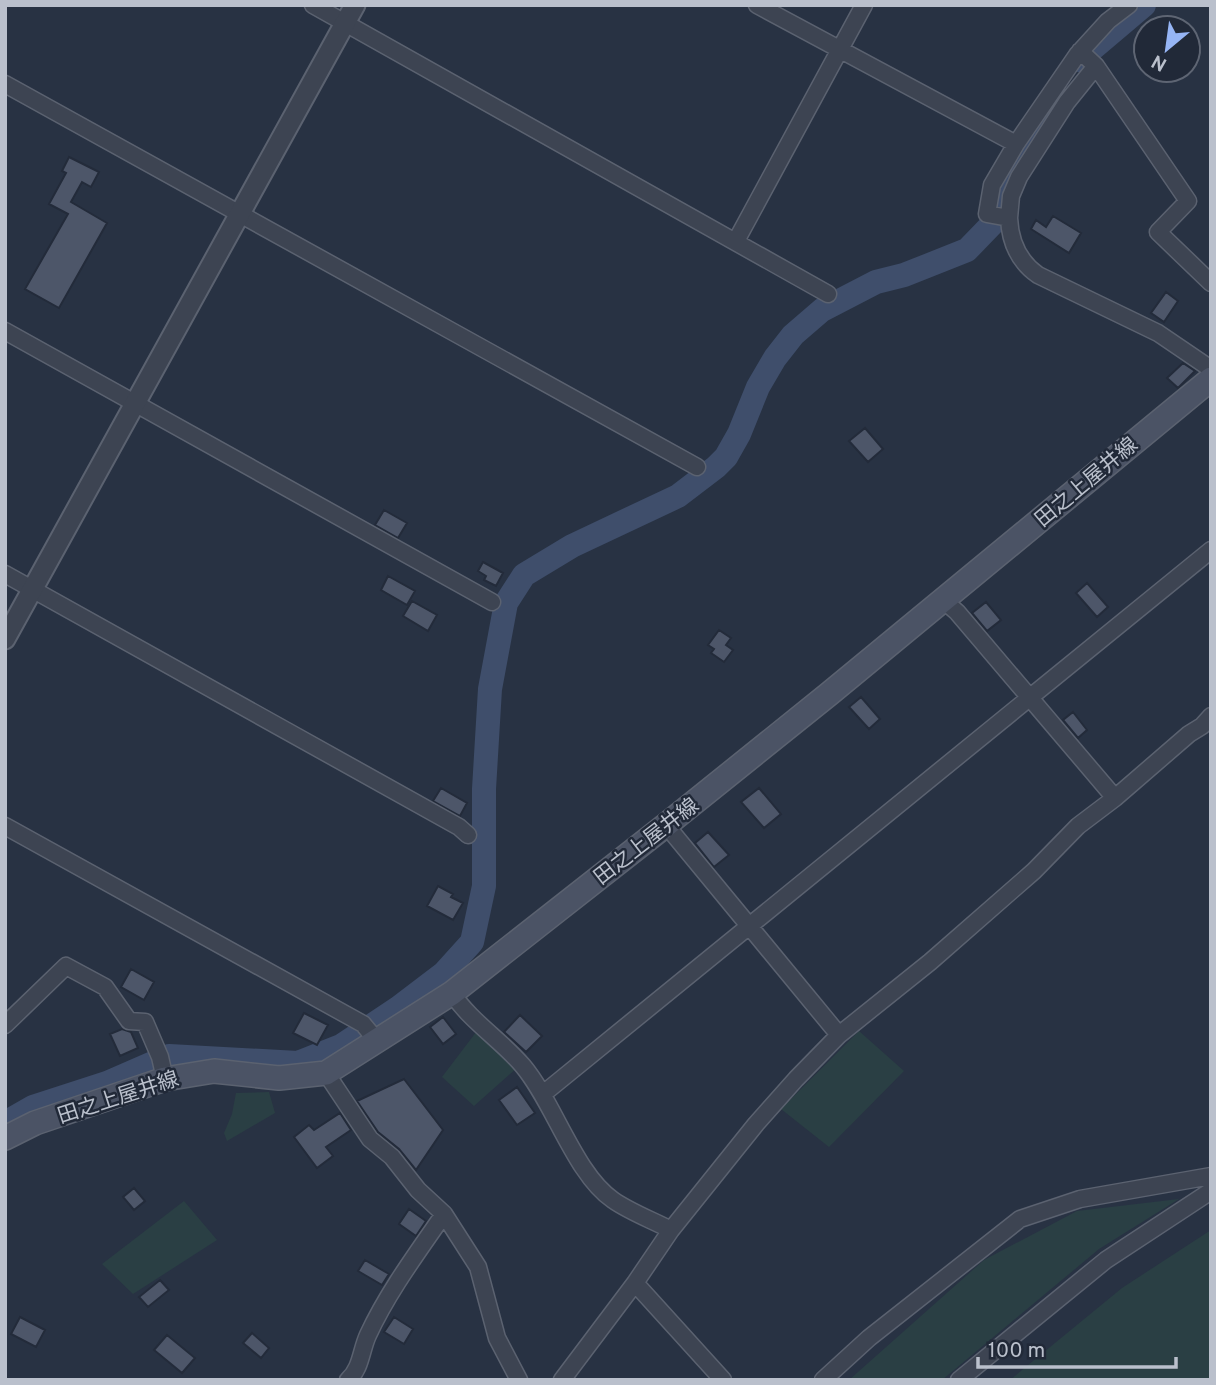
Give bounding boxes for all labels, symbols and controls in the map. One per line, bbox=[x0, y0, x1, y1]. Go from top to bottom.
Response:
north arrow bbox=[1132, 14, 1202, 84]
text: N bbox=[1148, 48, 1172, 76]
street label: 田之上屋井線 bbox=[1030, 432, 1144, 534]
street label: 田之上屋井線 bbox=[589, 793, 705, 892]
street label: 田之上屋井線 bbox=[54, 1066, 183, 1131]
scale bar bbox=[978, 1326, 1176, 1370]
text: 100 m bbox=[988, 1338, 1045, 1365]

